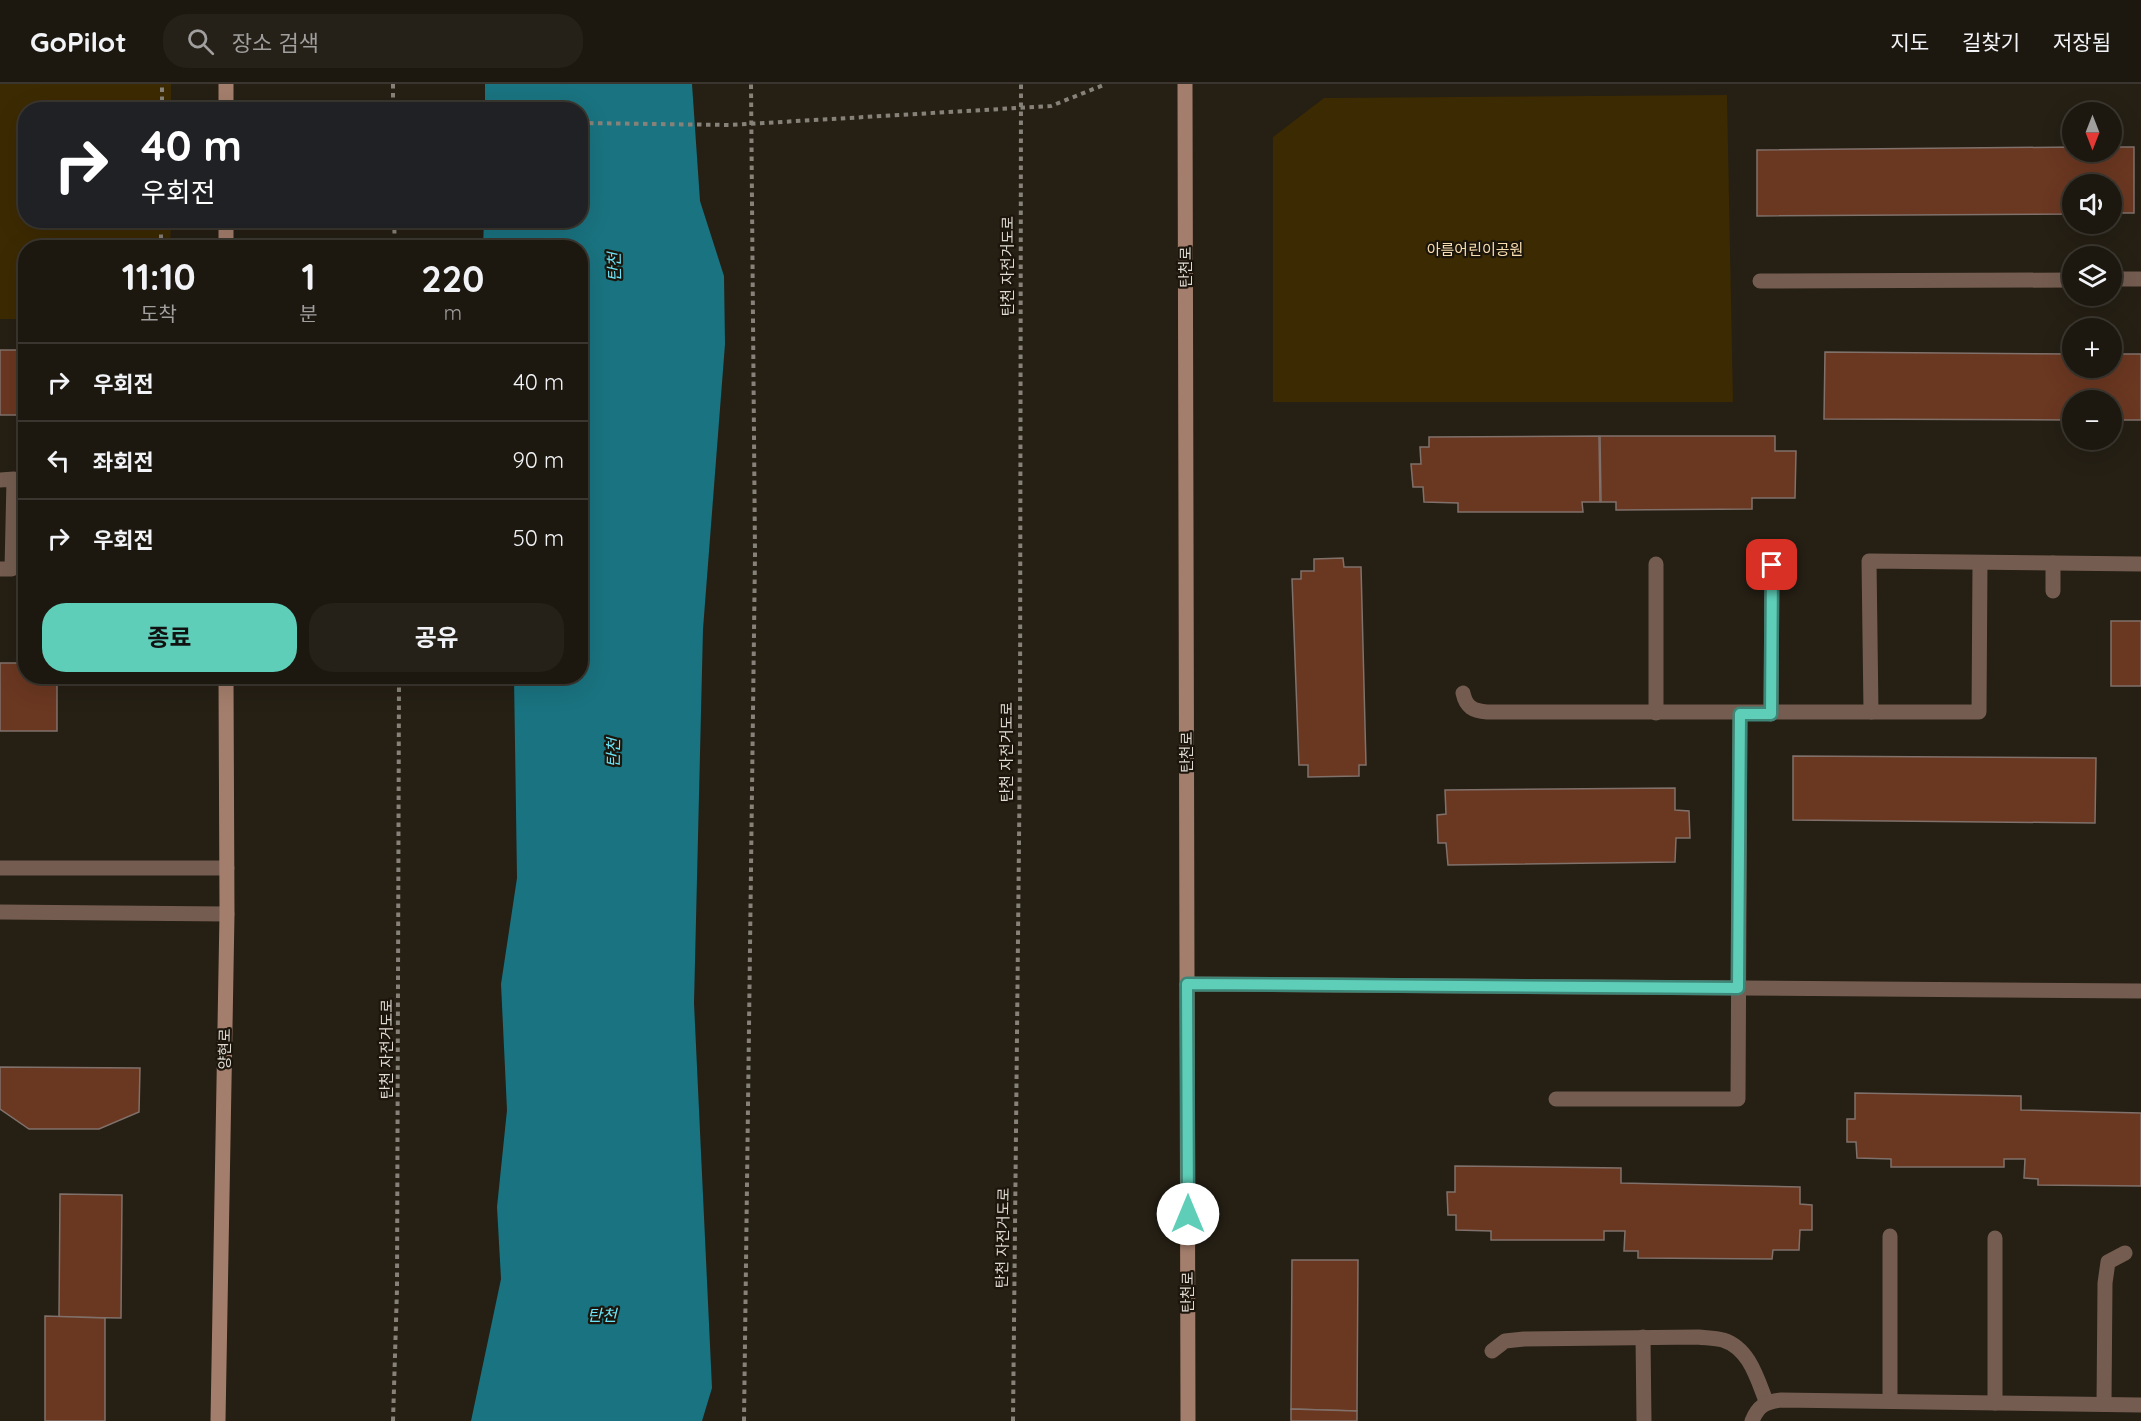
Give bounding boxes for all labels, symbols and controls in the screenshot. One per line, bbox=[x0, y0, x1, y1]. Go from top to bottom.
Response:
search box bbox=[163, 14, 583, 68]
text: GoPilot bbox=[30, 24, 127, 59]
icon: search bbox=[184, 25, 217, 58]
text: 장소 검색 bbox=[232, 29, 319, 57]
text: 지도 bbox=[1890, 29, 1929, 55]
text: 길찾기 bbox=[1962, 29, 2020, 55]
text: 저장됨 bbox=[2053, 29, 2111, 55]
north arrow bbox=[2062, 102, 2122, 162]
map controls bbox=[2062, 102, 2122, 450]
text: 40 m bbox=[141, 119, 242, 172]
icon: right bbox=[42, 126, 120, 204]
button: sound bbox=[2062, 174, 2122, 234]
text: 우회전 bbox=[141, 175, 216, 209]
street label: 탄천 자전거도로 bbox=[998, 216, 1017, 316]
park label: 아름어린이공원 bbox=[1427, 240, 1523, 259]
street label: 탄천로 bbox=[1176, 246, 1195, 288]
button: layers bbox=[2062, 246, 2122, 306]
water label: 탄천 bbox=[604, 250, 624, 282]
text: 11:10 bbox=[122, 254, 196, 299]
text: 1 bbox=[301, 254, 315, 299]
text: 220 bbox=[421, 256, 484, 301]
text: m bbox=[444, 300, 462, 325]
text: 도착 bbox=[140, 301, 177, 326]
text: 분 bbox=[299, 301, 318, 326]
button: + bbox=[2062, 318, 2122, 378]
icon: right bbox=[42, 366, 75, 399]
text: 40 m bbox=[513, 368, 564, 396]
text: 우회전 bbox=[93, 370, 154, 398]
button: − bbox=[2062, 390, 2122, 450]
icon: left bbox=[42, 444, 75, 477]
text: 90 m bbox=[513, 446, 564, 474]
text: 좌회전 bbox=[93, 448, 154, 476]
icon: right bbox=[42, 522, 75, 555]
text: 50 m bbox=[513, 524, 564, 552]
text: 우회전 bbox=[93, 526, 154, 554]
pin bbox=[1746, 539, 1797, 590]
icon: arrive bbox=[1755, 548, 1788, 581]
button: 종료 bbox=[42, 603, 297, 672]
button: 공유 bbox=[309, 603, 564, 672]
street label: 탄천 자전거도로 bbox=[997, 702, 1016, 802]
street label: 탄천로 bbox=[1177, 731, 1196, 773]
water label: 탄천 bbox=[603, 736, 623, 768]
street label: 탄천 자전거도로 bbox=[377, 999, 396, 1099]
street label: 양현로 bbox=[215, 1028, 234, 1070]
position arrow bbox=[1156, 1182, 1220, 1246]
street label: 탄천 자전거도로 bbox=[992, 1187, 1013, 1289]
street label: 탄천로 bbox=[1178, 1271, 1197, 1313]
water label: 탄천 bbox=[587, 1305, 619, 1325]

